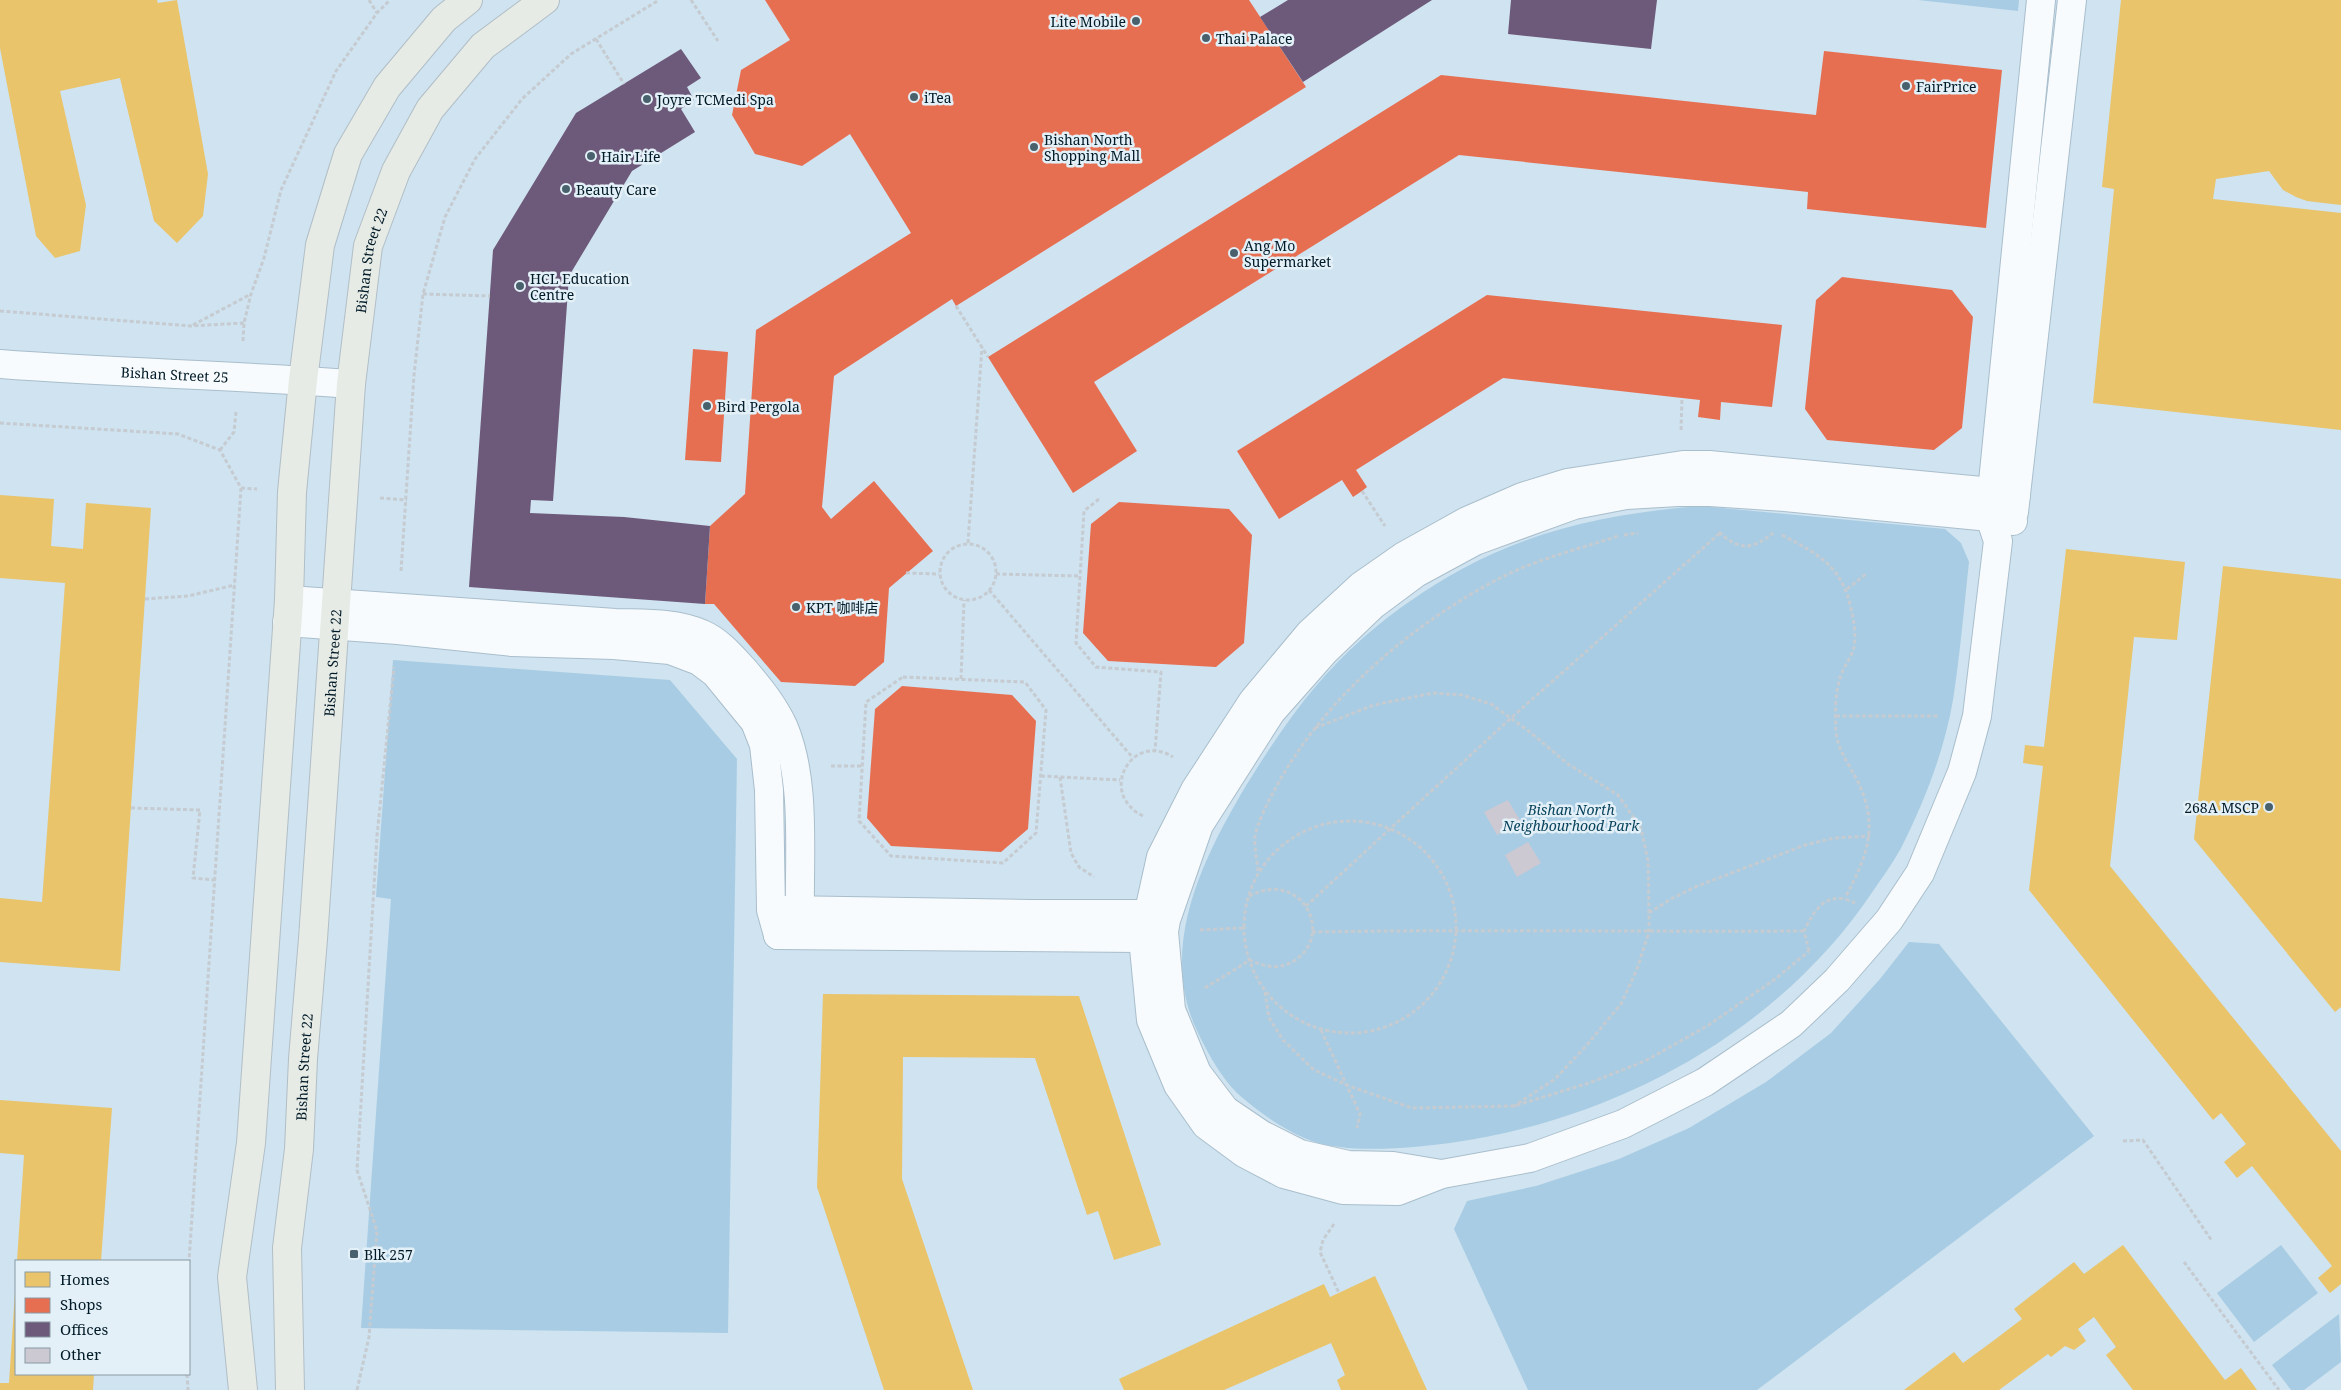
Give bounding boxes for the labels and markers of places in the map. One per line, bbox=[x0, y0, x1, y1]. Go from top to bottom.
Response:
place label: Lite Mobile bbox=[1051, 12, 1126, 31]
marker: Lite Mobile bbox=[1130, 15, 1142, 27]
place label: Thai Palace bbox=[1216, 29, 1292, 48]
marker: Thai Palace bbox=[1200, 32, 1212, 44]
place label: FairPrice bbox=[1916, 77, 1977, 96]
marker: FairPrice bbox=[1900, 80, 1912, 92]
place label: iTea bbox=[924, 88, 952, 107]
place label: Joyre TCMedi Spa bbox=[656, 90, 774, 109]
marker: iTea bbox=[908, 91, 920, 103]
marker: Joyre TCMedi Spa bbox=[641, 93, 653, 105]
place label: Bishan North Shopping Mall bbox=[1044, 130, 1141, 165]
marker: Bishan North Shopping Mall bbox=[1028, 141, 1040, 153]
place label: Hair Life bbox=[601, 147, 661, 166]
marker: Hair Life bbox=[585, 150, 597, 162]
place label: Beauty Care bbox=[576, 180, 656, 199]
marker: Beauty Care bbox=[560, 183, 572, 195]
place label: Ang Mo Supermarket bbox=[1244, 236, 1331, 271]
marker: Ang Mo Supermarket bbox=[1228, 247, 1240, 259]
place label: HCL Education Centre bbox=[530, 269, 630, 304]
marker: HCL Education Centre bbox=[514, 280, 526, 292]
place label: Bird Pergola bbox=[717, 397, 800, 416]
marker: Bird Pergola bbox=[701, 400, 713, 412]
place label: KPT 咖啡店 bbox=[806, 598, 878, 617]
marker: KPT 咖啡店 bbox=[790, 601, 802, 613]
place label: 268A MSCP bbox=[2184, 798, 2259, 817]
marker: 268A MSCP bbox=[2263, 801, 2275, 813]
place label: Blk 257 bbox=[364, 1245, 413, 1264]
marker: Blk 257 bbox=[348, 1248, 360, 1260]

